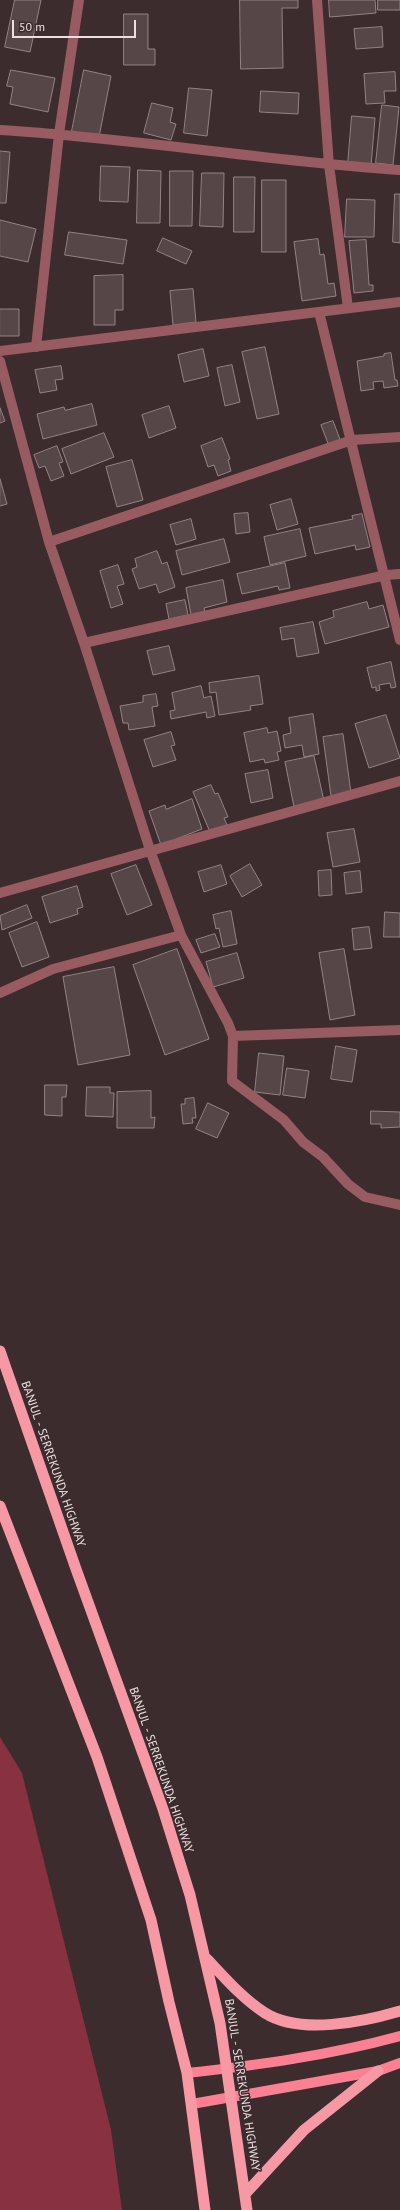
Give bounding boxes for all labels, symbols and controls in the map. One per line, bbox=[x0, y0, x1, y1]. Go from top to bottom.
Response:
scale bar bbox=[14, 12, 138, 38]
text: 50 m bbox=[19, 19, 45, 34]
street label: BANJUL - SERREKUNDA HIGHWAY bbox=[18, 1379, 88, 1549]
street label: BANJUL - SERREKUNDA HIGHWAY bbox=[126, 1685, 196, 1855]
street label: BANJUL - SERREKUNDA HIGHWAY bbox=[221, 1998, 263, 2172]

